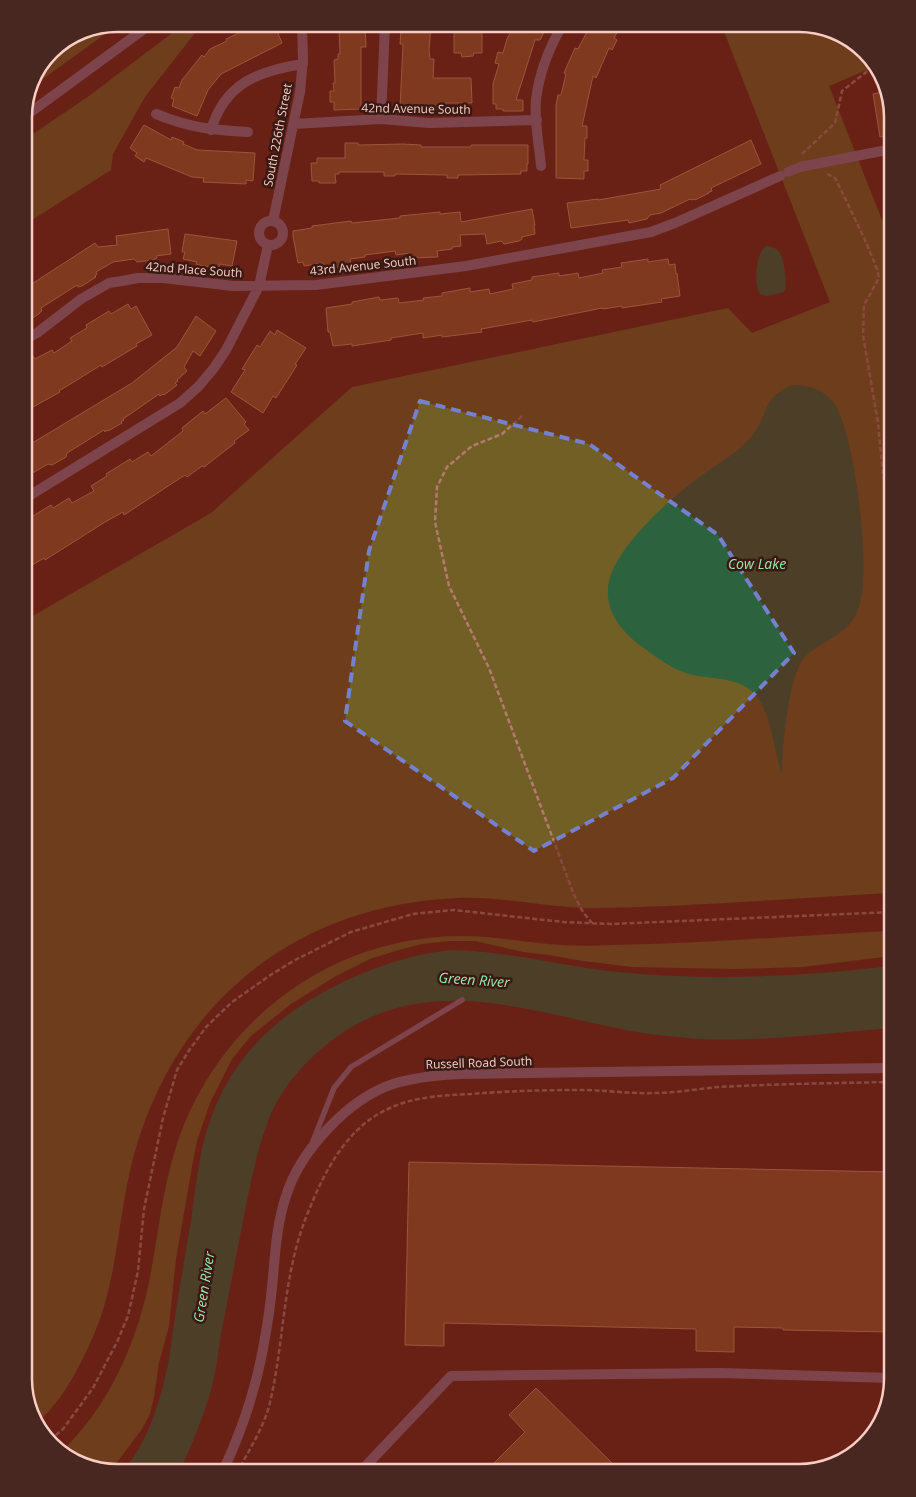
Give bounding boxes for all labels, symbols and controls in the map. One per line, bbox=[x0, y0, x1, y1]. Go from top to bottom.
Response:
street label: South 226th Street bbox=[259, 82, 296, 188]
street label: 42nd Avenue South bbox=[361, 99, 471, 118]
street label: 43rd Avenue South bbox=[309, 251, 417, 280]
street label: 42nd Place South bbox=[145, 258, 243, 281]
water label: Cow Lake bbox=[728, 554, 786, 573]
water label: Green River bbox=[438, 968, 511, 991]
street label: Russell Road South bbox=[425, 1052, 533, 1073]
water label: Green River bbox=[189, 1250, 219, 1324]

